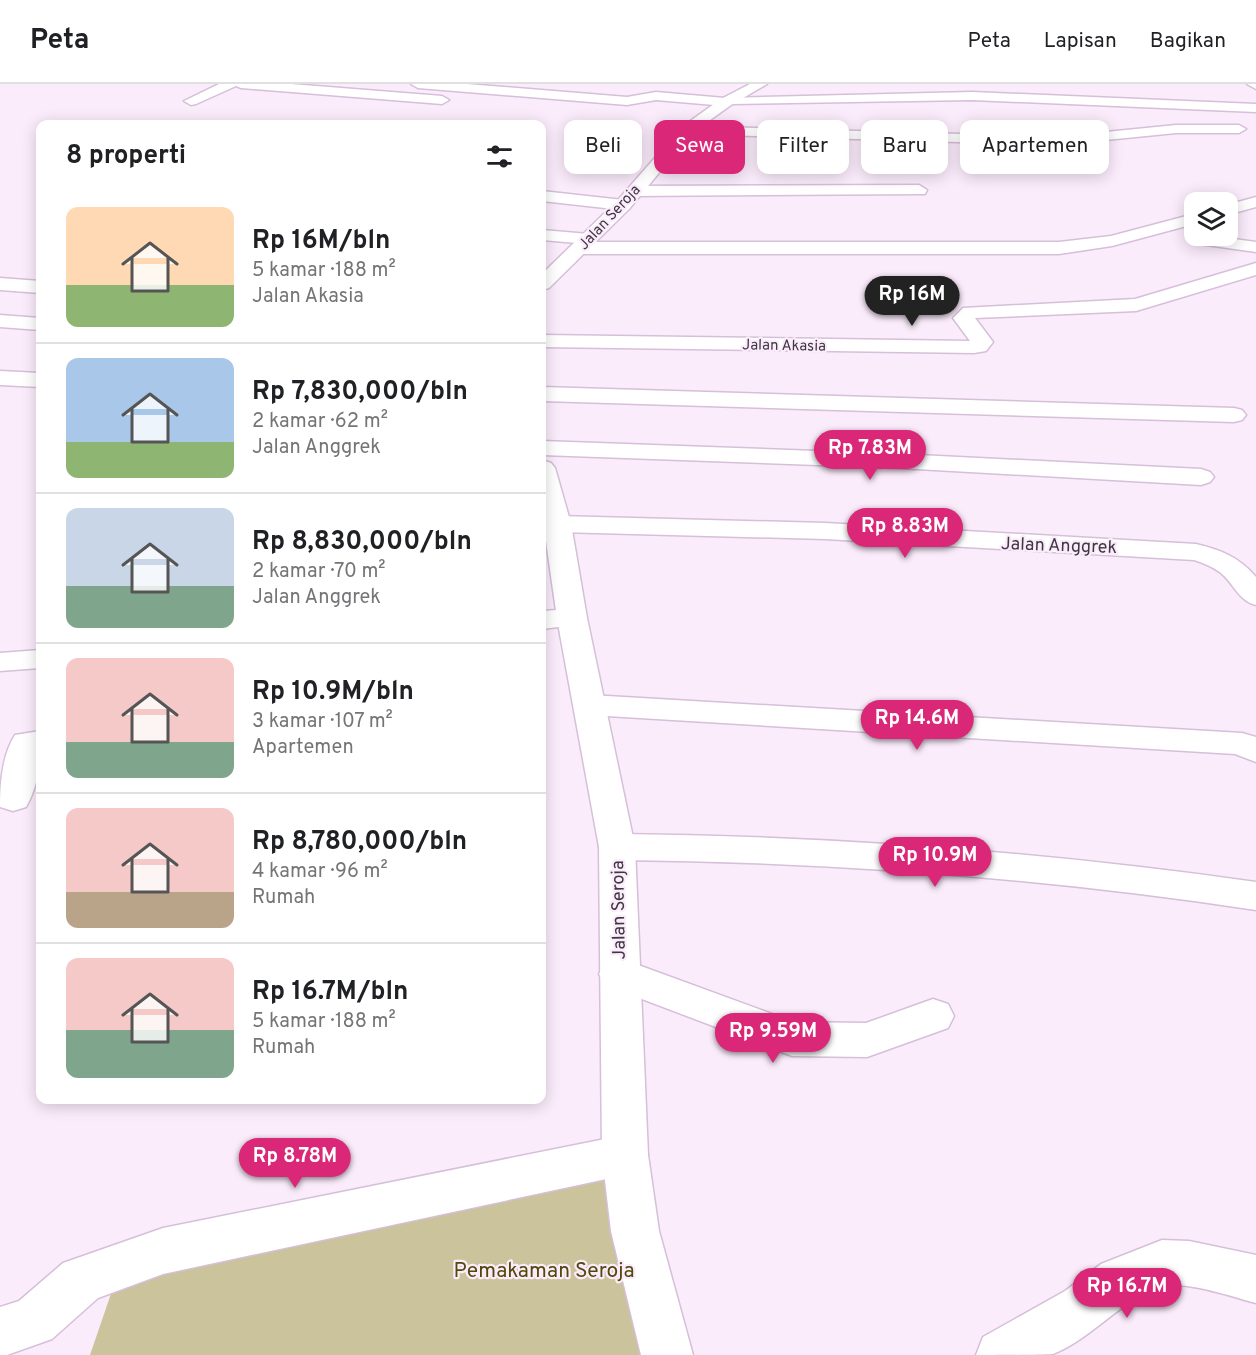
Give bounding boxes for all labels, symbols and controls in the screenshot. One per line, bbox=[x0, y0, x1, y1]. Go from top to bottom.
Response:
text: Peta bbox=[30, 23, 89, 59]
text: Peta bbox=[968, 28, 1011, 55]
text: Lapisan bbox=[1044, 28, 1117, 55]
text: Bagikan bbox=[1150, 28, 1226, 55]
chip: Beli bbox=[564, 120, 642, 174]
chip: Sewa bbox=[654, 120, 745, 174]
chip: Filter bbox=[757, 120, 849, 174]
chip: Baru bbox=[861, 120, 948, 174]
chip: Apartemen bbox=[960, 120, 1109, 174]
text: 8 properti bbox=[66, 140, 186, 173]
icon: filters bbox=[483, 140, 516, 173]
street label: Jalan Seroja bbox=[575, 181, 645, 255]
map controls bbox=[1184, 192, 1238, 246]
button: layers bbox=[1184, 192, 1238, 246]
text: Rp 16M/bln bbox=[252, 225, 390, 258]
icon: home bbox=[114, 231, 186, 303]
text: 5 kamar · 188 m² bbox=[252, 258, 396, 284]
pin: Rp 16M bbox=[863, 276, 961, 327]
text: Rp 16M bbox=[879, 282, 945, 308]
text: Jalan Akasia bbox=[252, 284, 364, 310]
street label: Jalan Akasia bbox=[742, 336, 826, 357]
text: Rp 7,830,000/bln bbox=[252, 376, 468, 409]
icon: home bbox=[114, 382, 186, 454]
text: 2 kamar · 62 m² bbox=[252, 409, 388, 435]
pin: Rp 7.83M bbox=[808, 430, 932, 481]
text: Jalan Anggrek bbox=[252, 435, 381, 461]
text: Rp 7.83M bbox=[828, 436, 912, 462]
pin: Rp 8.83M bbox=[843, 508, 967, 559]
text: Rp 8.83M bbox=[861, 514, 949, 540]
text: Rp 8,830,000/bln bbox=[252, 526, 472, 559]
icon: home bbox=[114, 532, 186, 604]
street label: Jalan Anggrek bbox=[1001, 533, 1117, 560]
text: 2 kamar · 70 m² bbox=[252, 559, 386, 585]
text: Jalan Anggrek bbox=[252, 585, 381, 611]
text: Rp 10.9M/bln bbox=[252, 676, 414, 709]
icon: home bbox=[114, 682, 186, 754]
pin: Rp 14.6M bbox=[855, 700, 979, 751]
text: Rp 14.6M bbox=[875, 706, 959, 732]
text: 3 kamar · 107 m² bbox=[252, 709, 393, 735]
text: Apartemen bbox=[252, 735, 354, 761]
text: Rp 8,780,000/bln bbox=[252, 826, 467, 859]
icon: home bbox=[114, 832, 186, 904]
pin: Rp 10.9M bbox=[873, 837, 997, 888]
text: Rp 10.9M bbox=[893, 843, 977, 869]
text: 4 kamar · 96 m² bbox=[252, 859, 388, 885]
street label: Jalan Seroja bbox=[607, 860, 632, 960]
text: Rumah bbox=[252, 885, 315, 911]
text: Rp 16.7M/bln bbox=[252, 976, 408, 1009]
icon: home bbox=[114, 982, 186, 1054]
text: 5 kamar · 188 m² bbox=[252, 1009, 396, 1035]
pin: Rp 9.59M bbox=[711, 1013, 835, 1064]
text: Rp 9.59M bbox=[729, 1019, 817, 1045]
text: Rumah bbox=[252, 1035, 315, 1061]
pin: Rp 8.78M bbox=[233, 1138, 357, 1189]
text: Rp 8.78M bbox=[253, 1144, 337, 1170]
park label: Pemakaman Seroja bbox=[453, 1258, 635, 1285]
pin: Rp 16.7M bbox=[1065, 1268, 1189, 1319]
text: Rp 16.7M bbox=[1087, 1274, 1167, 1300]

